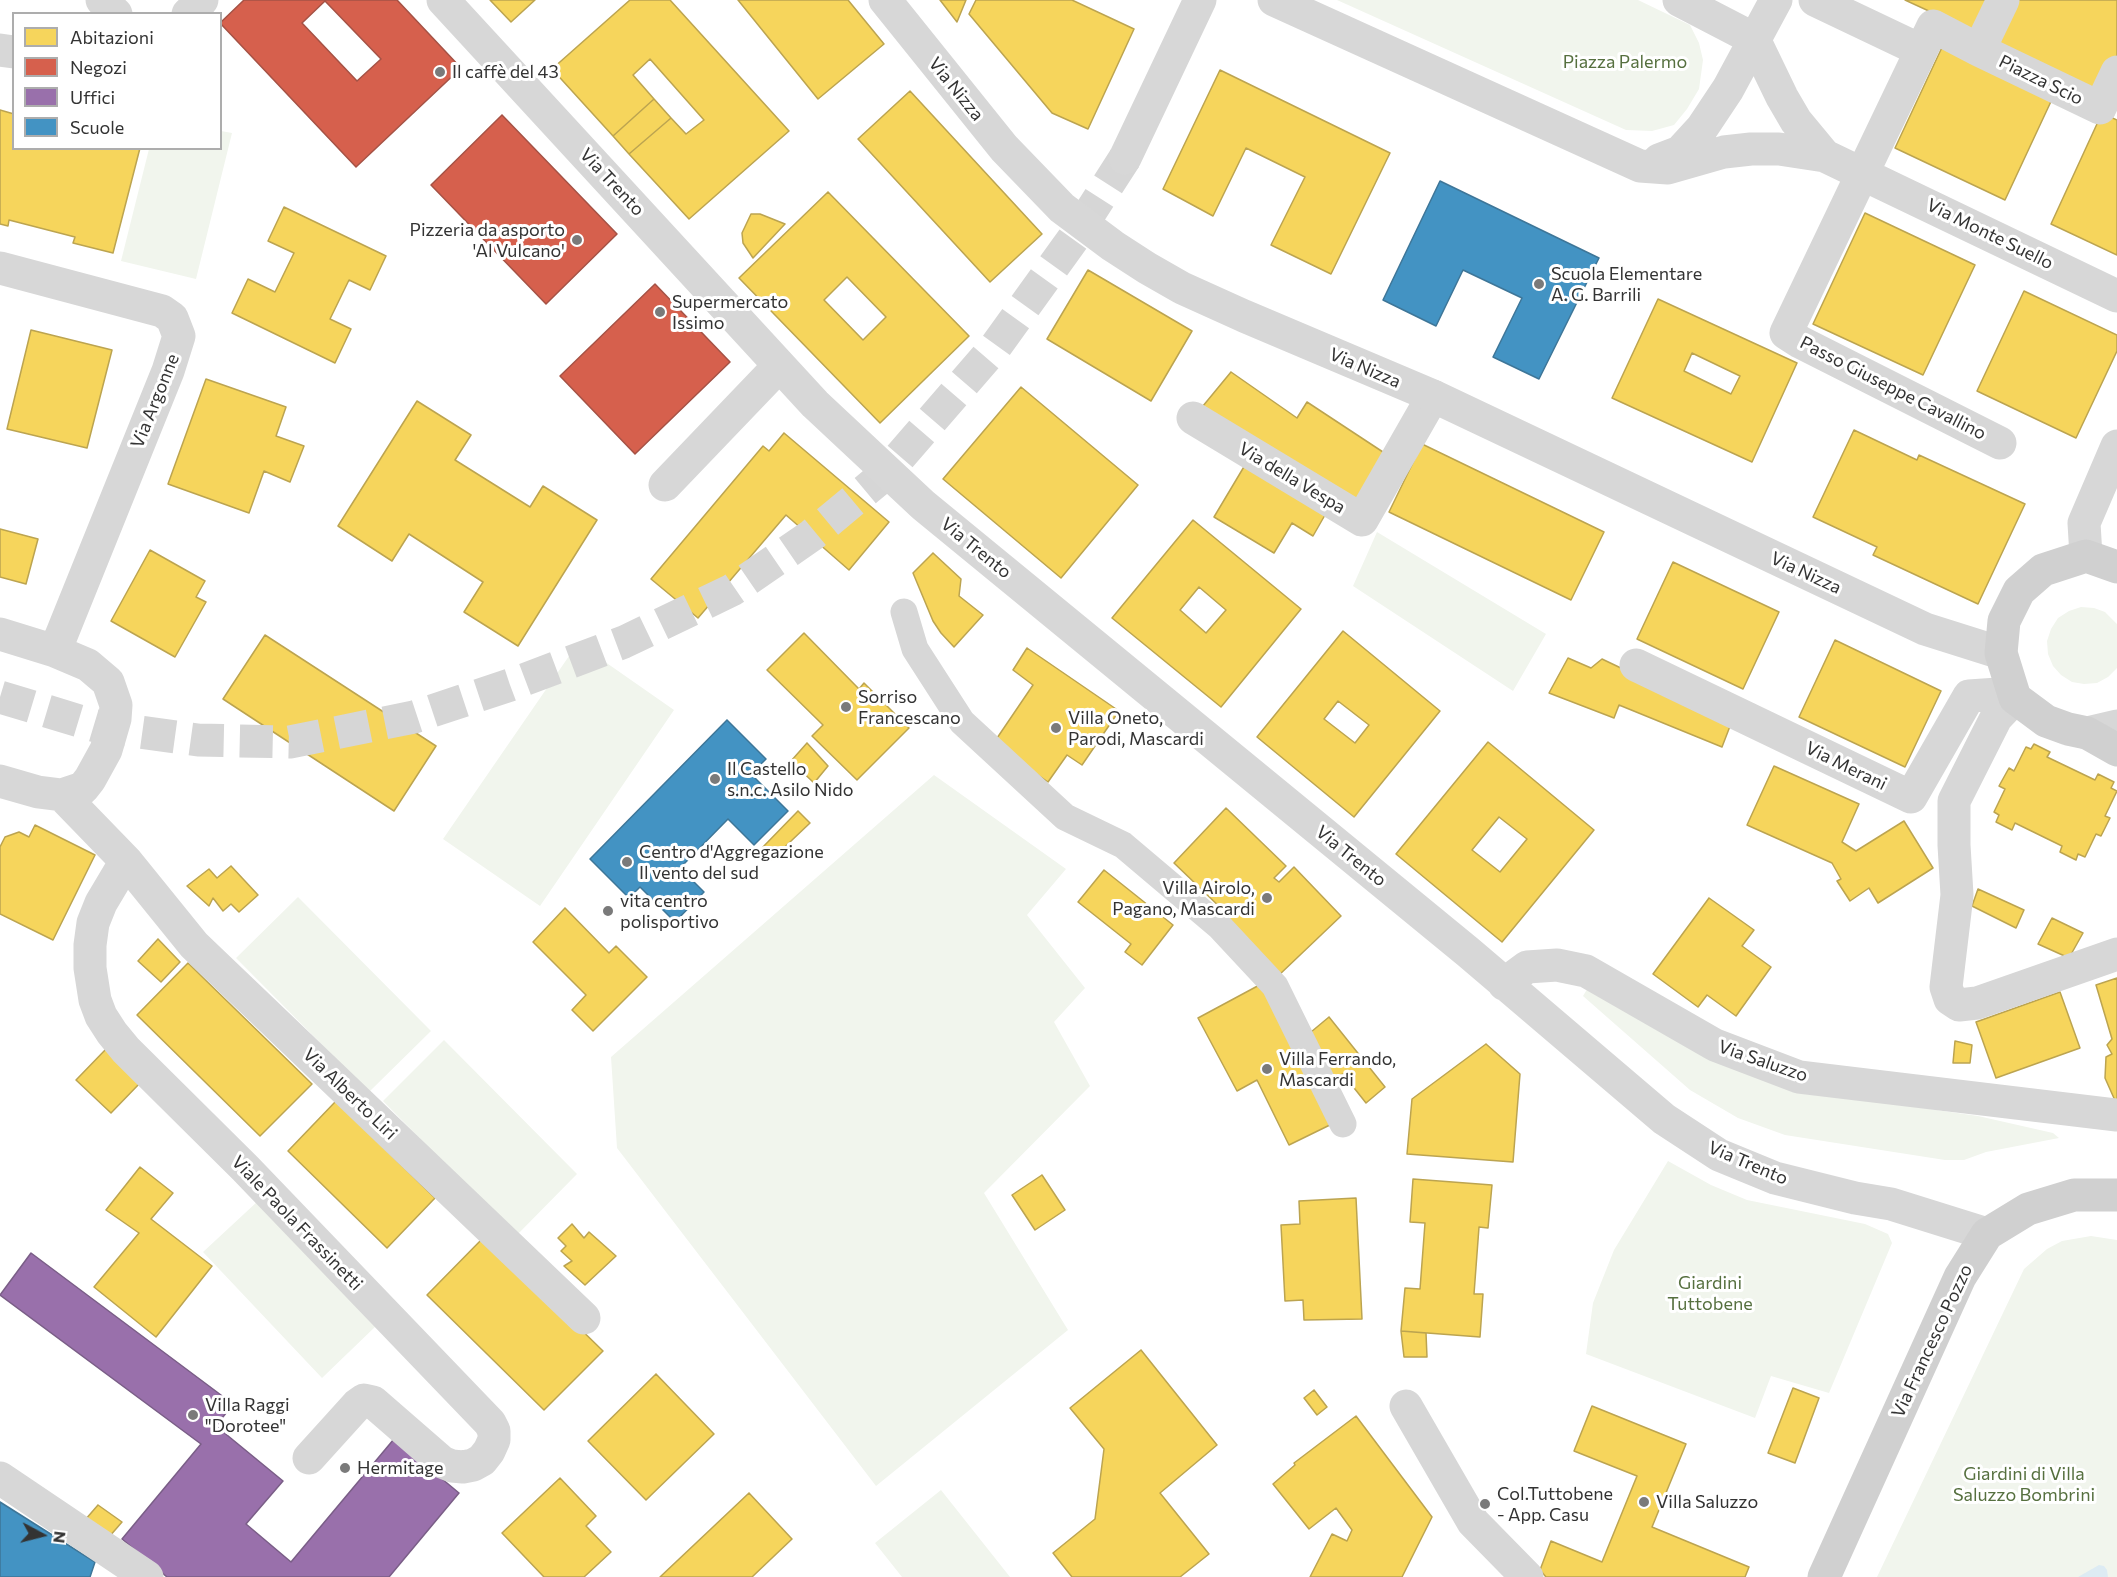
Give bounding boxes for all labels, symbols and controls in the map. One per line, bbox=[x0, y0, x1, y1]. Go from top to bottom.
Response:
legend bbox=[12, 12, 222, 150]
text: Abitazioni bbox=[70, 26, 154, 48]
street label: Piazza Scio bbox=[1995, 50, 2087, 110]
park label: Piazza Palermo bbox=[1563, 51, 1687, 73]
street label: Via Nizza bbox=[924, 53, 988, 125]
text: Negozi bbox=[70, 56, 127, 78]
place label: Il caffè del 43 bbox=[452, 61, 559, 83]
marker: Il caffè del 43 bbox=[433, 65, 447, 79]
text: Uffici bbox=[70, 86, 115, 108]
text: Scuole bbox=[70, 116, 124, 138]
street label: Via Trento bbox=[575, 144, 649, 220]
street label: Via Monte Suello bbox=[1923, 194, 2057, 274]
place label: Pizzeria da asporto 'Al Vulcano' bbox=[410, 219, 565, 262]
marker: Pizzeria da asporto 'Al Vulcano' bbox=[570, 233, 584, 247]
place label: Scuola Elementare A. G. Barrili bbox=[1551, 263, 1702, 306]
marker: Scuola Elementare A. G. Barrili bbox=[1532, 277, 1546, 291]
place label: Supermercato Issimo bbox=[672, 291, 788, 334]
marker: Supermercato Issimo bbox=[653, 305, 667, 319]
street label: Passo Giuseppe Cavallino bbox=[1796, 332, 1990, 444]
street label: Via Nizza bbox=[1326, 343, 1404, 393]
street label: Via Argonne bbox=[126, 351, 184, 451]
street label: Via della Vespa bbox=[1235, 438, 1349, 518]
street label: Via Trento bbox=[936, 513, 1016, 583]
street label: Via Nizza bbox=[1767, 547, 1845, 599]
place label: Sorriso Francescano bbox=[858, 686, 961, 728]
marker: Sorriso Francescano bbox=[839, 700, 853, 714]
place label: Villa Oneto, Parodi, Mascardi bbox=[1068, 707, 1204, 750]
marker: Villa Oneto, Parodi, Mascardi bbox=[1049, 721, 1063, 735]
street label: Via Merani bbox=[1802, 737, 1890, 795]
place label: Il Castello s.n.c. Asilo Nido bbox=[727, 758, 853, 800]
marker: Il Castello s.n.c. Asilo Nido bbox=[708, 772, 722, 786]
street label: Via Trento bbox=[1311, 821, 1391, 891]
place label: Centro d'Aggregazione Il vento del sud bbox=[639, 841, 824, 884]
marker: Centro d'Aggregazione Il vento del sud bbox=[620, 855, 634, 869]
place label: Villa Airolo, Pagano, Mascardi bbox=[1112, 877, 1255, 920]
place label: vita centro polisportivo bbox=[620, 890, 719, 932]
marker: Villa Airolo, Pagano, Mascardi bbox=[1260, 891, 1274, 905]
marker: vita centro polisportivo bbox=[601, 904, 615, 918]
street label: Via Saluzzo bbox=[1715, 1036, 1811, 1086]
street label: Via Alberto Liri bbox=[298, 1044, 402, 1144]
place label: Villa Ferrando, Mascardi bbox=[1279, 1048, 1396, 1090]
marker: Villa Ferrando, Mascardi bbox=[1260, 1062, 1274, 1076]
street label: Via Trento bbox=[1705, 1137, 1791, 1189]
street label: Viale Paola Frassinetti bbox=[227, 1151, 367, 1295]
street label: Via Francesco Pozzo bbox=[1887, 1261, 1977, 1421]
park label: Giardini Tuttobene bbox=[1667, 1272, 1753, 1314]
place label: Villa Raggi "Dorotee" bbox=[205, 1394, 290, 1436]
marker: Villa Raggi "Dorotee" bbox=[186, 1408, 200, 1422]
place label: Hermitage bbox=[357, 1457, 443, 1479]
marker: Hermitage bbox=[338, 1461, 352, 1475]
park label: Giardini di Villa Saluzzo Bombrini bbox=[1953, 1463, 2095, 1506]
place label: Col.Tuttobene - App. Casu bbox=[1497, 1483, 1613, 1526]
place label: Villa Saluzzo bbox=[1656, 1491, 1758, 1513]
marker: Villa Saluzzo bbox=[1637, 1495, 1651, 1509]
marker: Col.Tuttobene - App. Casu bbox=[1478, 1497, 1492, 1511]
north arrow bbox=[12, 1505, 72, 1565]
text: N bbox=[50, 1530, 71, 1544]

